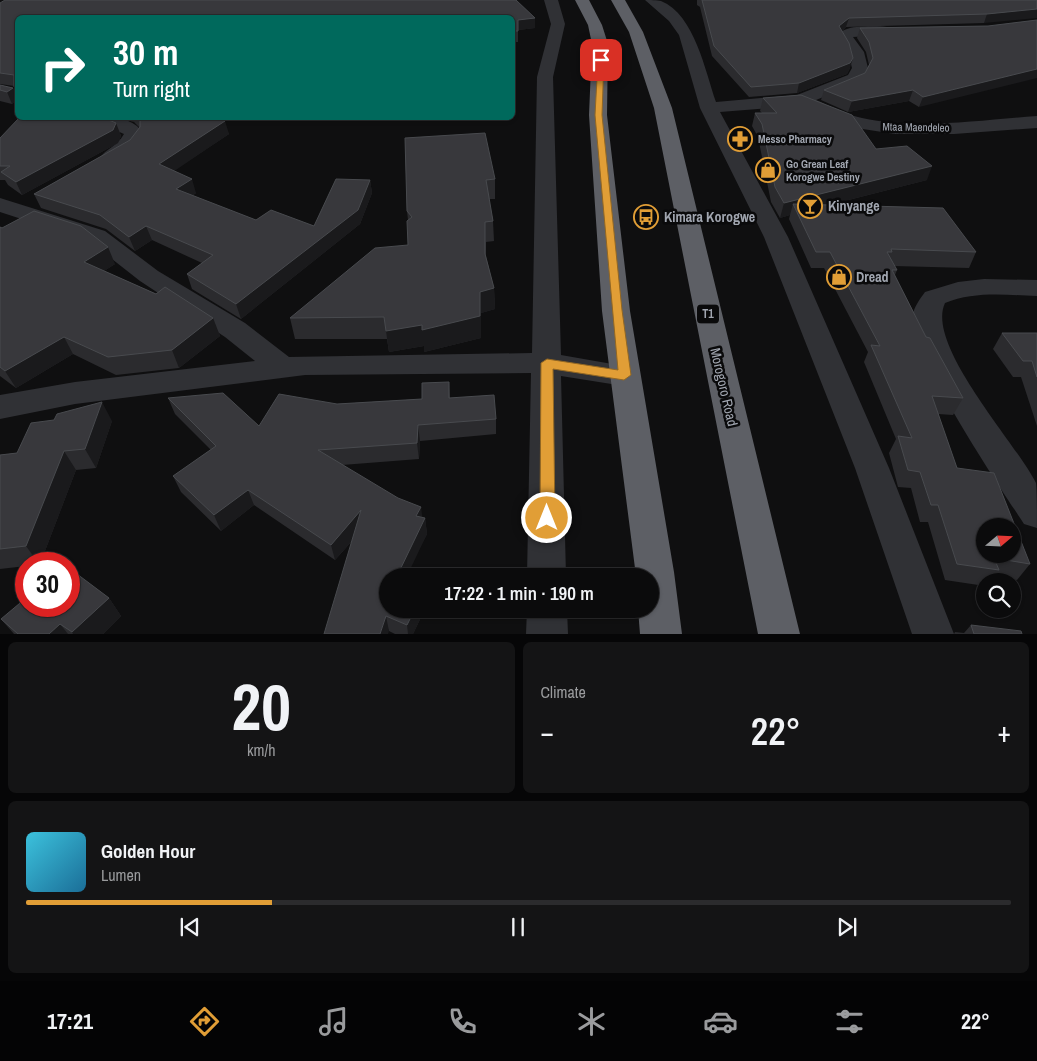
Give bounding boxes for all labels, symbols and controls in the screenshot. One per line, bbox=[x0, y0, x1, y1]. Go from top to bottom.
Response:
text: 30 m bbox=[113, 29, 178, 76]
icon: right bbox=[30, 35, 95, 100]
pin bbox=[580, 39, 622, 81]
icon: arrive bbox=[587, 46, 615, 74]
text: Turn right bbox=[113, 74, 190, 104]
street label: Mtaa Maendeleo bbox=[882, 119, 950, 135]
pharmacy icon: Messo Pharmacy bbox=[727, 126, 753, 152]
place label: Messo Pharmacy bbox=[758, 132, 832, 146]
shop icon: Go Grean Leaf Korogwe Destiny bbox=[755, 157, 781, 183]
place label: Go Grean Leaf Korogwe Destiny bbox=[786, 157, 860, 184]
bar icon: Kinyange bbox=[797, 193, 823, 219]
place label: Kinyange bbox=[828, 197, 880, 215]
bus stop icon: Kimara Korogwe bbox=[633, 204, 659, 230]
place label: Kimara Korogwe bbox=[664, 208, 755, 226]
shop icon: Dread bbox=[826, 264, 852, 290]
place label: Dread bbox=[856, 268, 889, 286]
road number: T1 bbox=[697, 304, 719, 324]
street label: Morogoro Road bbox=[706, 346, 742, 428]
position arrow bbox=[520, 491, 572, 543]
north arrow bbox=[976, 518, 1021, 562]
map controls bbox=[976, 518, 1021, 618]
speed limit sign: 30 bbox=[15, 552, 80, 617]
button: search bbox=[976, 573, 1021, 618]
text: 17:22 · 1 min · 190 m bbox=[444, 580, 594, 606]
text: 20 bbox=[232, 663, 291, 750]
text: Climate bbox=[541, 681, 586, 703]
text: 22° bbox=[751, 706, 801, 757]
text: − bbox=[541, 713, 554, 751]
text: + bbox=[998, 713, 1011, 751]
text: km/h bbox=[247, 739, 275, 761]
text: Golden Hour bbox=[101, 838, 195, 864]
text: Lumen bbox=[101, 864, 141, 886]
icon: previous bbox=[176, 913, 204, 941]
icon: pause bbox=[504, 913, 532, 941]
icon: next bbox=[833, 913, 861, 941]
icon: directions bbox=[187, 1004, 222, 1039]
icon: music bbox=[316, 1004, 351, 1039]
icon: phone bbox=[445, 1004, 480, 1039]
icon: climate bbox=[574, 1004, 609, 1039]
icon: car bbox=[703, 1004, 738, 1039]
icon: filters bbox=[832, 1004, 867, 1039]
text: 17:21 bbox=[47, 1006, 93, 1036]
text: 22° bbox=[961, 1006, 990, 1036]

